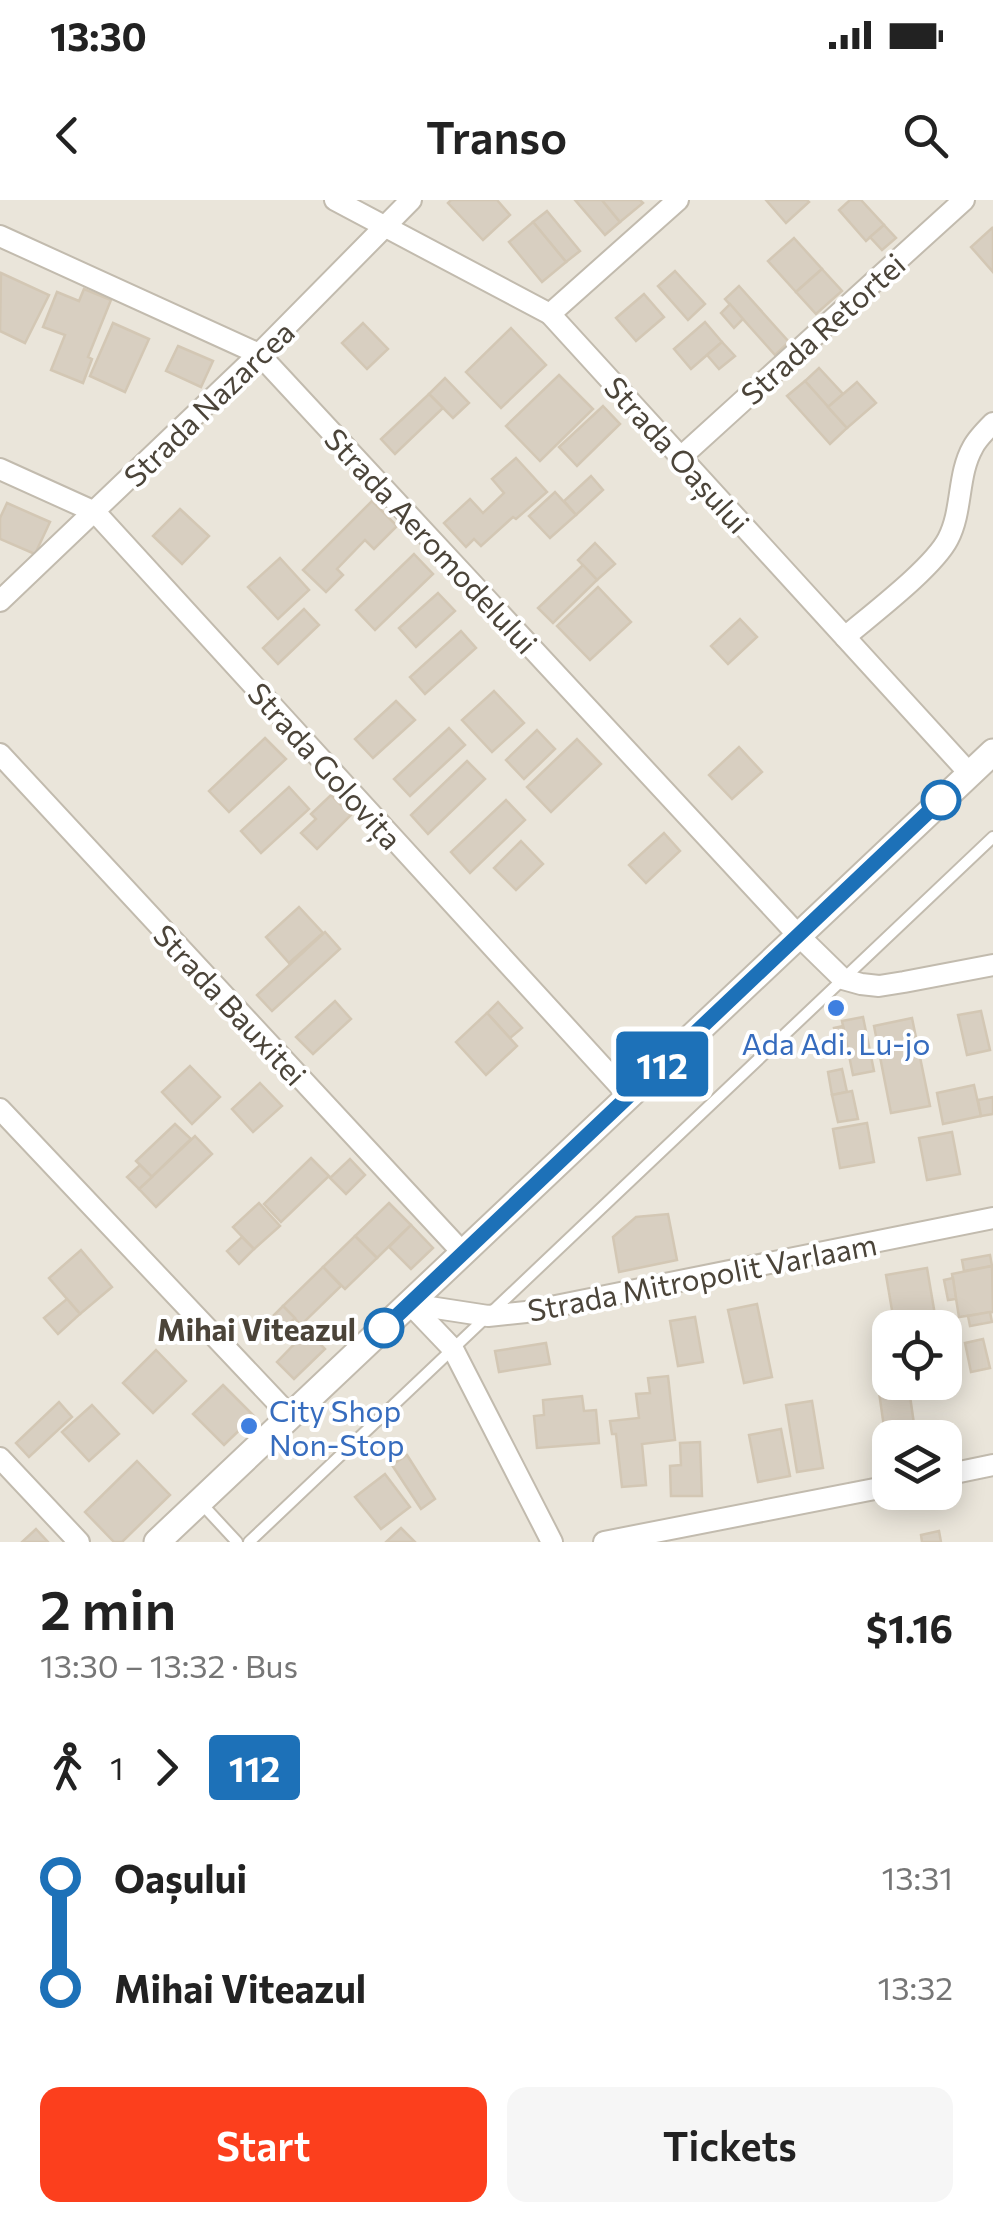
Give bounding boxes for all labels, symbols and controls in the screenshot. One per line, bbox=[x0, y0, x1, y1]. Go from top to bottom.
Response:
text: 13:30 bbox=[50, 12, 147, 59]
icon: back bbox=[40, 108, 95, 163]
text: Transo bbox=[426, 108, 567, 163]
icon: search bbox=[898, 108, 953, 163]
street label: Strada Retortei bbox=[732, 245, 912, 411]
street label: Strada Nazarcea bbox=[115, 312, 301, 494]
street label: Strada Oașului bbox=[596, 368, 758, 541]
street label: Strada Aeromodelului bbox=[318, 420, 546, 660]
street label: Strada Golovița bbox=[240, 674, 411, 857]
unlabelled marker bbox=[922, 781, 960, 819]
street label: Strada Bauxitei bbox=[147, 916, 315, 1092]
marker: Ada Adi. Lu-jo bbox=[825, 997, 847, 1019]
place label: Ada Adi. Lu-jo bbox=[742, 1024, 930, 1061]
line badge: 112 bbox=[604, 1032, 720, 1096]
text: 112 bbox=[636, 1043, 688, 1086]
street label: Strada Mitropolit Varlaam bbox=[524, 1224, 880, 1328]
marker: Mihai Viteazul bbox=[365, 1309, 403, 1347]
place label: Mihai Viteazul bbox=[157, 1310, 356, 1347]
map controls bbox=[872, 1310, 962, 1510]
button: locate bbox=[872, 1310, 962, 1400]
place label: City Shop Non-Stop bbox=[269, 1391, 404, 1462]
marker: City Shop Non-Stop bbox=[238, 1415, 260, 1437]
button: layers bbox=[872, 1420, 962, 1510]
text: 2 min bbox=[40, 1574, 176, 1641]
text: $1.16 bbox=[866, 1604, 953, 1651]
text: 13:30 – 13:32 · Bus bbox=[40, 1645, 298, 1685]
icon: walk bbox=[40, 1740, 95, 1795]
icon: forward bbox=[139, 1740, 194, 1795]
text: 112 bbox=[229, 1746, 280, 1789]
text: 1 bbox=[110, 1747, 124, 1787]
text: Oașului bbox=[114, 1854, 247, 1901]
text: 13:31 bbox=[882, 1857, 953, 1897]
text: Mihai Viteazul bbox=[114, 1964, 366, 2011]
text: 13:32 bbox=[878, 1967, 953, 2007]
button: Start bbox=[40, 2087, 487, 2202]
button: Tickets bbox=[507, 2087, 953, 2202]

